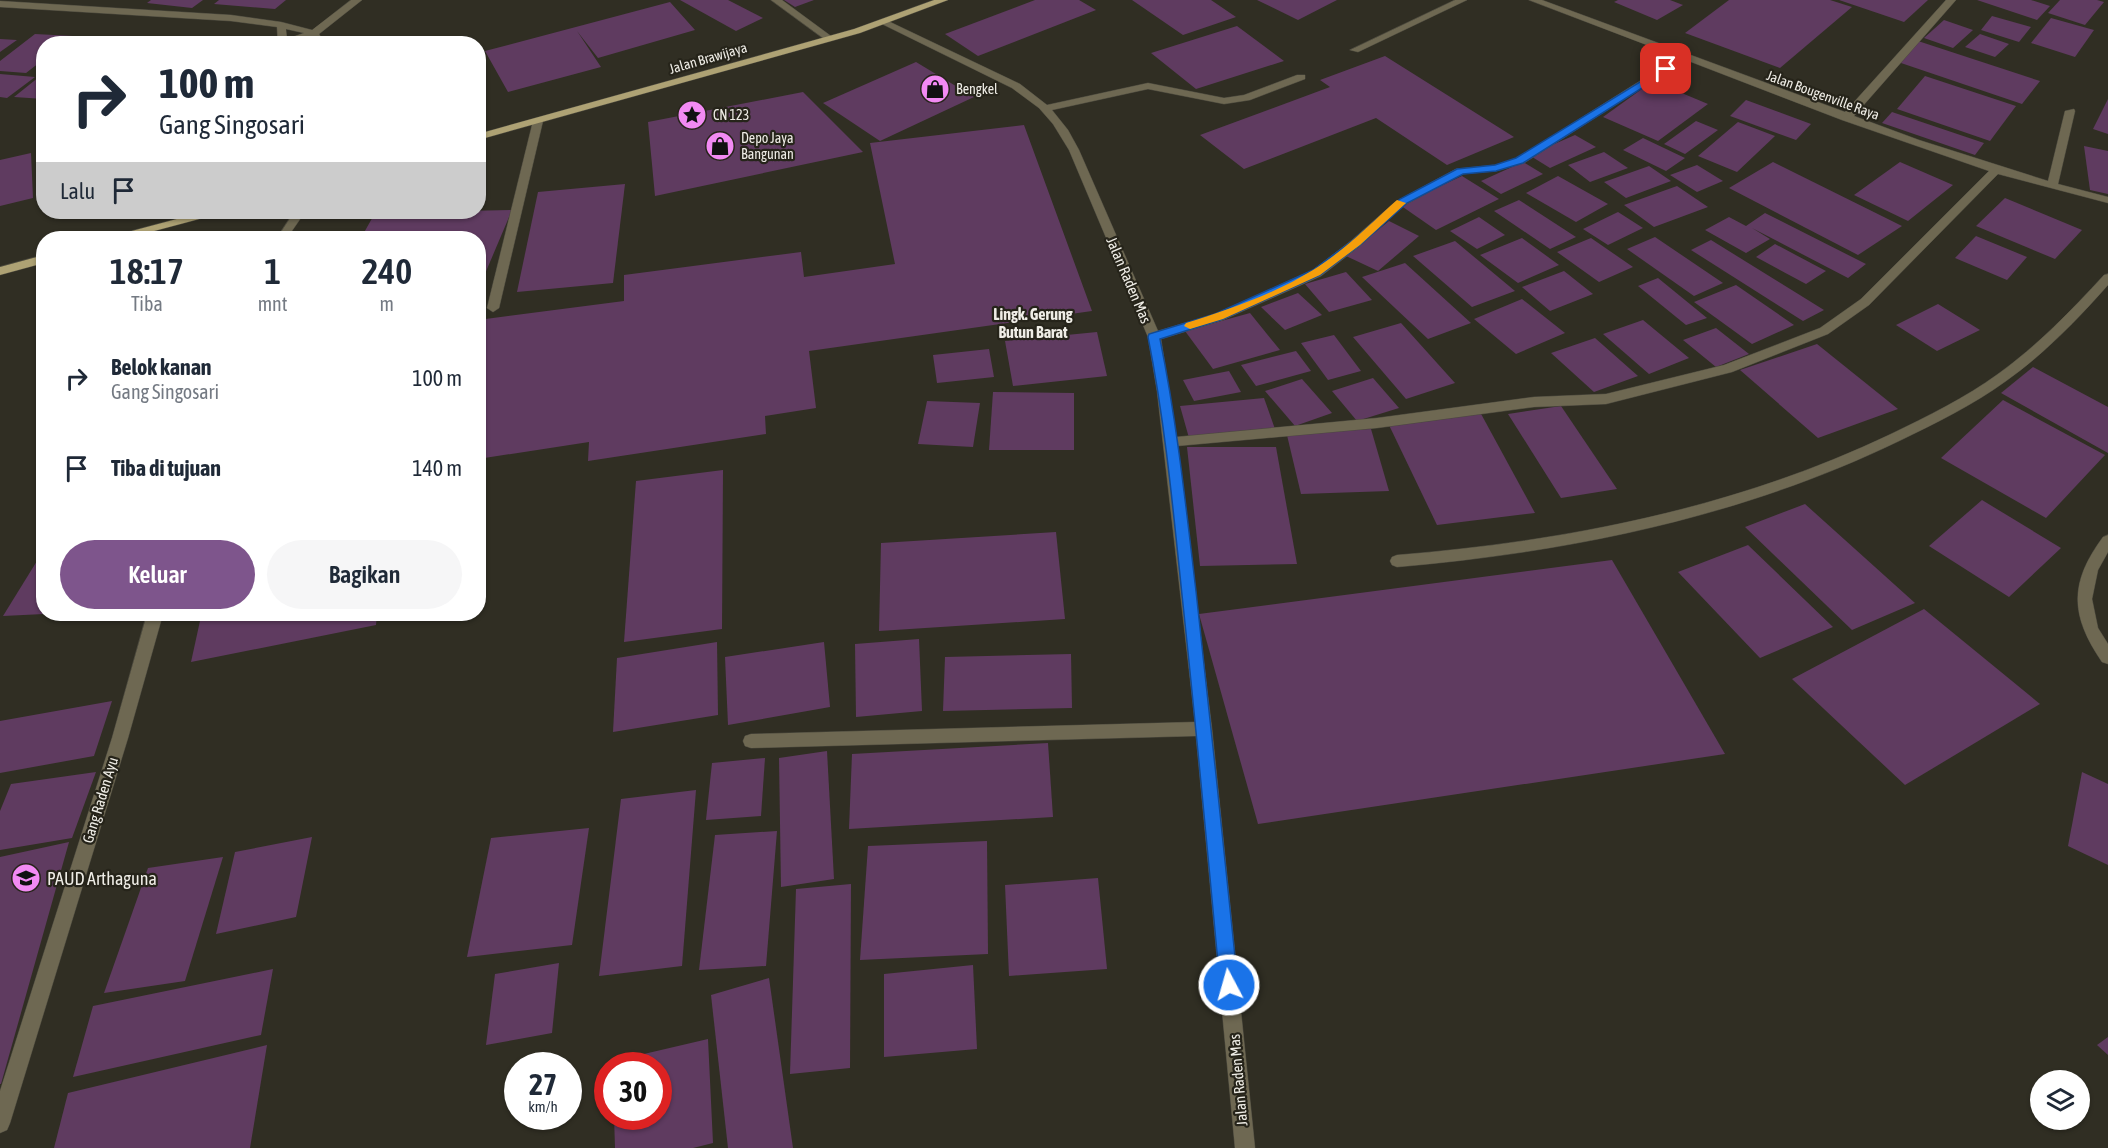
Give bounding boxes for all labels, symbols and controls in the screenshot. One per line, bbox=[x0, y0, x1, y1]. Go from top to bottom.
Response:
street label: Jalan Brawijaya bbox=[667, 39, 749, 77]
pin bbox=[1640, 43, 1691, 94]
icon: arrive bbox=[1649, 52, 1682, 85]
text: 100 m bbox=[159, 59, 254, 107]
icon: right bbox=[60, 60, 138, 138]
street label: Jalan Bougenville Raya bbox=[1764, 67, 1882, 123]
shop icon: Bengkel bbox=[919, 73, 951, 105]
place label: Bengkel bbox=[956, 81, 998, 97]
place icon: CN 123 bbox=[676, 99, 708, 131]
place label: CN 123 bbox=[713, 107, 749, 123]
text: Gang Singosari bbox=[159, 109, 305, 140]
shop icon: Depo Jaya Bangunan bbox=[704, 130, 736, 162]
place label: Depo Jaya Bangunan bbox=[741, 130, 794, 162]
icon: arrive bbox=[107, 174, 140, 207]
text: Lalu bbox=[60, 178, 95, 204]
street label: Jalan Raden Mas bbox=[1103, 234, 1155, 326]
text: 18:17 bbox=[110, 250, 184, 292]
text: 1 bbox=[264, 250, 281, 292]
text: 240 bbox=[361, 250, 412, 292]
text: Tiba bbox=[131, 292, 163, 315]
text: mnt bbox=[258, 292, 288, 315]
text: m bbox=[380, 292, 394, 315]
district label: Lingk. Gerung Butun Barat bbox=[993, 305, 1073, 341]
text: Belok kanan bbox=[111, 354, 212, 380]
icon: right bbox=[60, 362, 93, 395]
text: 100 m bbox=[412, 365, 462, 391]
text: Gang Singosari bbox=[111, 380, 219, 403]
icon: arrive bbox=[60, 452, 93, 485]
text: Tiba di tujuan bbox=[111, 455, 221, 481]
text: 140 m bbox=[412, 455, 462, 481]
button: Keluar bbox=[60, 540, 255, 609]
button: Bagikan bbox=[267, 540, 462, 609]
street label: Gang Raden Ayu bbox=[79, 755, 121, 845]
school or university icon: PAUD Arthaguna bbox=[10, 862, 42, 894]
place label: PAUD Arthaguna bbox=[47, 868, 157, 889]
position arrow bbox=[1197, 953, 1261, 1017]
street label: Jalan Raden Mas bbox=[1226, 1033, 1250, 1127]
speed limit sign: 30 bbox=[594, 1052, 672, 1130]
text: 27 bbox=[529, 1067, 557, 1101]
map controls bbox=[2030, 1070, 2090, 1130]
button: layers bbox=[2030, 1070, 2090, 1130]
text: km/h bbox=[528, 1098, 558, 1115]

